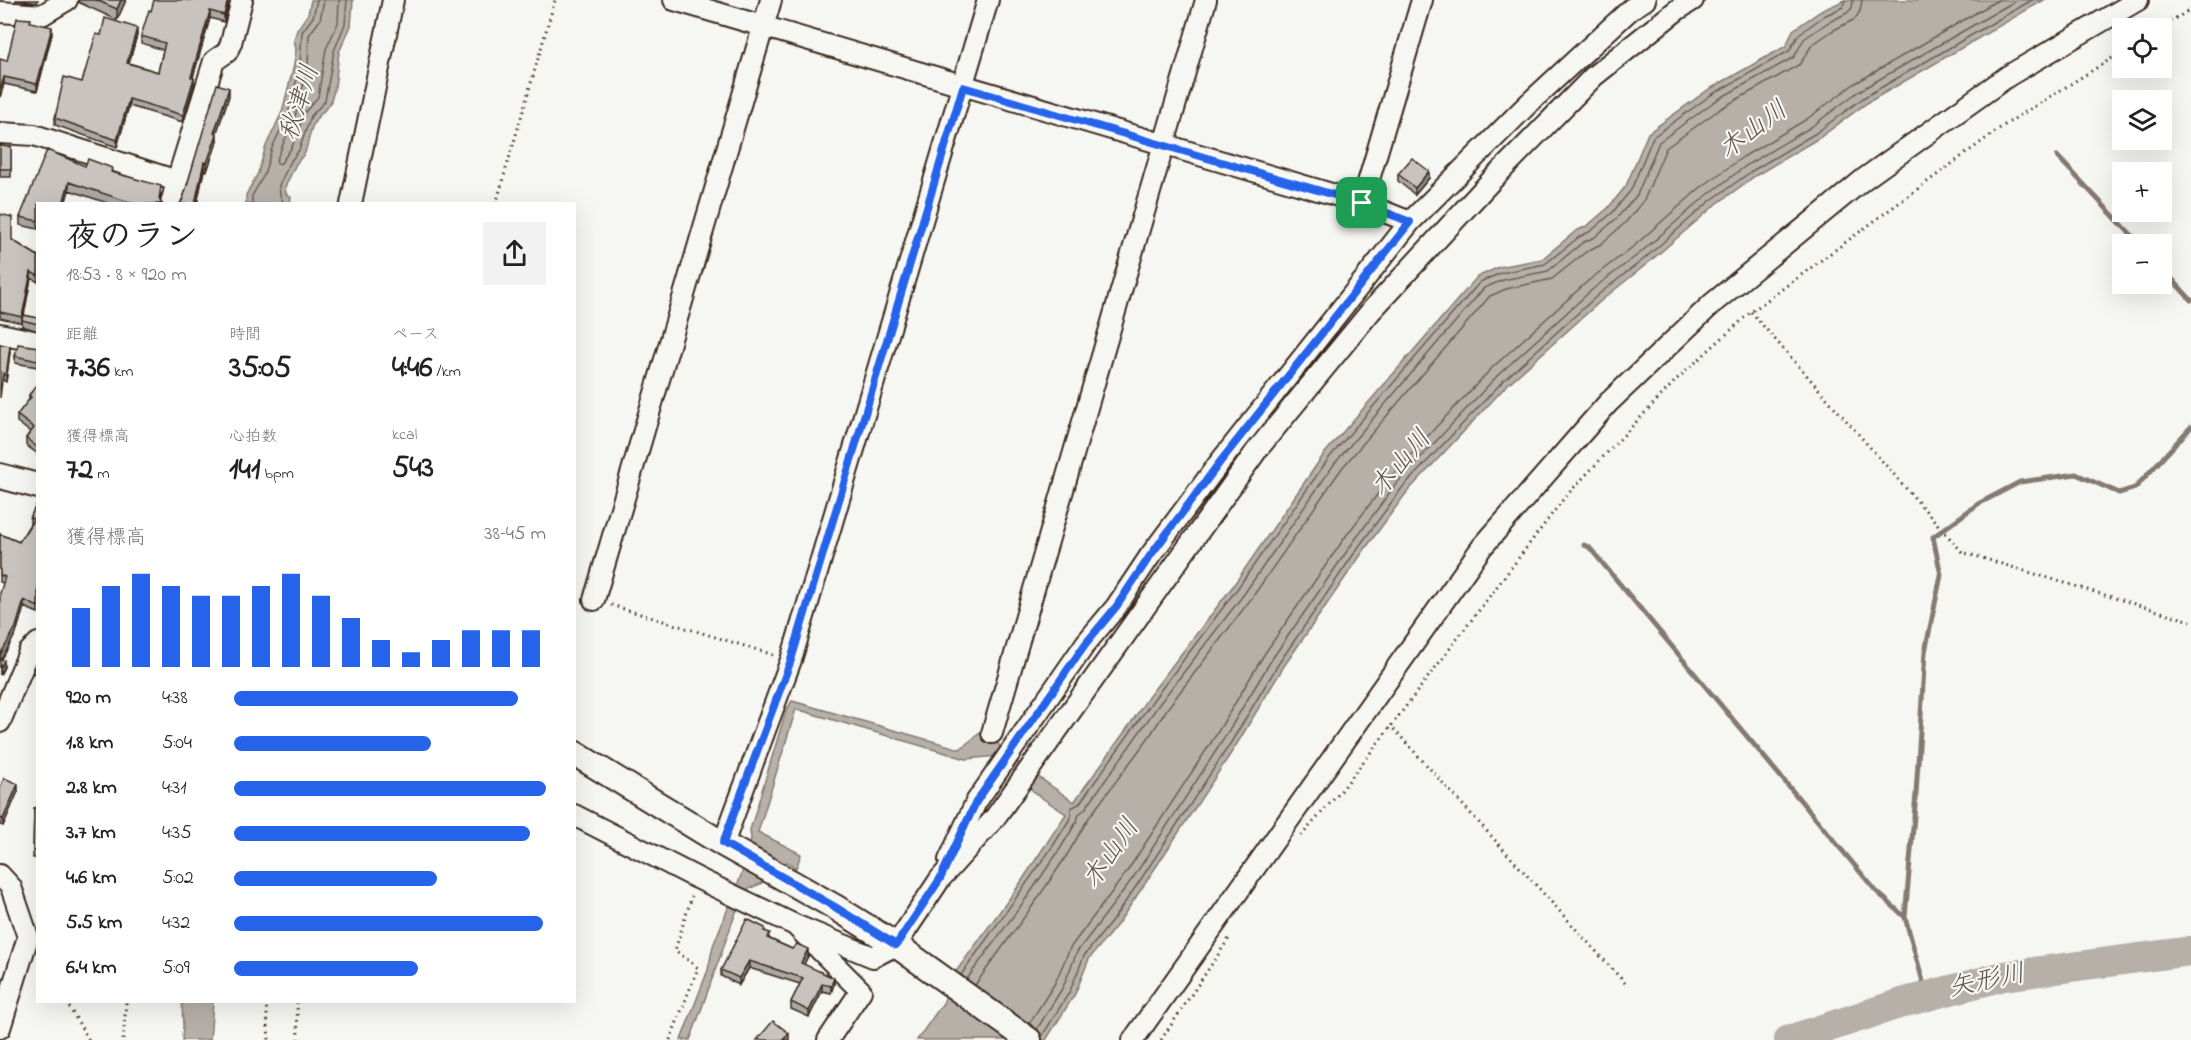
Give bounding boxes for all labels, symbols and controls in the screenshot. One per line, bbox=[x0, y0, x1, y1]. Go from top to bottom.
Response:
map controls bbox=[2112, 18, 2172, 294]
button: locate bbox=[2112, 18, 2172, 78]
water label: 秋津川 bbox=[271, 60, 331, 146]
button: layers bbox=[2112, 90, 2172, 150]
water label: 木山川 bbox=[1711, 92, 1797, 170]
button: + bbox=[2112, 162, 2172, 222]
pin bbox=[1336, 177, 1387, 228]
icon: arrive bbox=[1345, 186, 1378, 219]
text: 夜のラン bbox=[66, 214, 198, 262]
button: share bbox=[483, 222, 546, 285]
button: − bbox=[2112, 234, 2172, 294]
text: 18:53 · 8 × 920 m bbox=[66, 261, 187, 290]
text: 距離 bbox=[66, 323, 98, 347]
text: 時間 bbox=[229, 323, 261, 347]
text: ペース bbox=[392, 323, 439, 347]
text: 7.36 bbox=[66, 347, 110, 391]
text: 35:05 bbox=[229, 347, 291, 391]
text: 4:46 bbox=[392, 347, 432, 391]
text: km bbox=[110, 360, 134, 384]
text: /km bbox=[432, 360, 461, 384]
water label: 木山川 bbox=[1362, 422, 1442, 506]
text: kcal bbox=[392, 423, 417, 447]
text: 獲得標高 bbox=[66, 425, 130, 449]
text: 心拍数 bbox=[229, 425, 277, 449]
text: 543 bbox=[392, 447, 434, 491]
text: 72 bbox=[66, 449, 93, 493]
text: 141 bbox=[229, 449, 260, 493]
text: m bbox=[93, 462, 110, 486]
text: bpm bbox=[260, 462, 294, 486]
text: 38–45 m bbox=[484, 520, 546, 549]
text: 獲得標高 bbox=[66, 524, 146, 553]
text: 920 m bbox=[66, 684, 111, 713]
text: 4:38 bbox=[162, 684, 188, 713]
text: 1.8 km bbox=[66, 729, 113, 758]
text: 5:04 bbox=[162, 729, 192, 758]
text: 2.8 km bbox=[66, 774, 117, 803]
text: 4:31 bbox=[162, 774, 187, 803]
water label: 木山川 bbox=[1074, 811, 1150, 897]
text: 3.7 km bbox=[66, 819, 116, 848]
text: 4:35 bbox=[162, 819, 192, 848]
text: 4.6 km bbox=[66, 864, 116, 893]
text: 5:02 bbox=[162, 864, 194, 893]
text: 5.5 km bbox=[66, 909, 122, 938]
text: 4:32 bbox=[162, 909, 190, 938]
text: 6.4 km bbox=[66, 954, 116, 983]
text: 5:09 bbox=[162, 954, 190, 983]
water label: 矢形川 bbox=[1945, 955, 2029, 1009]

